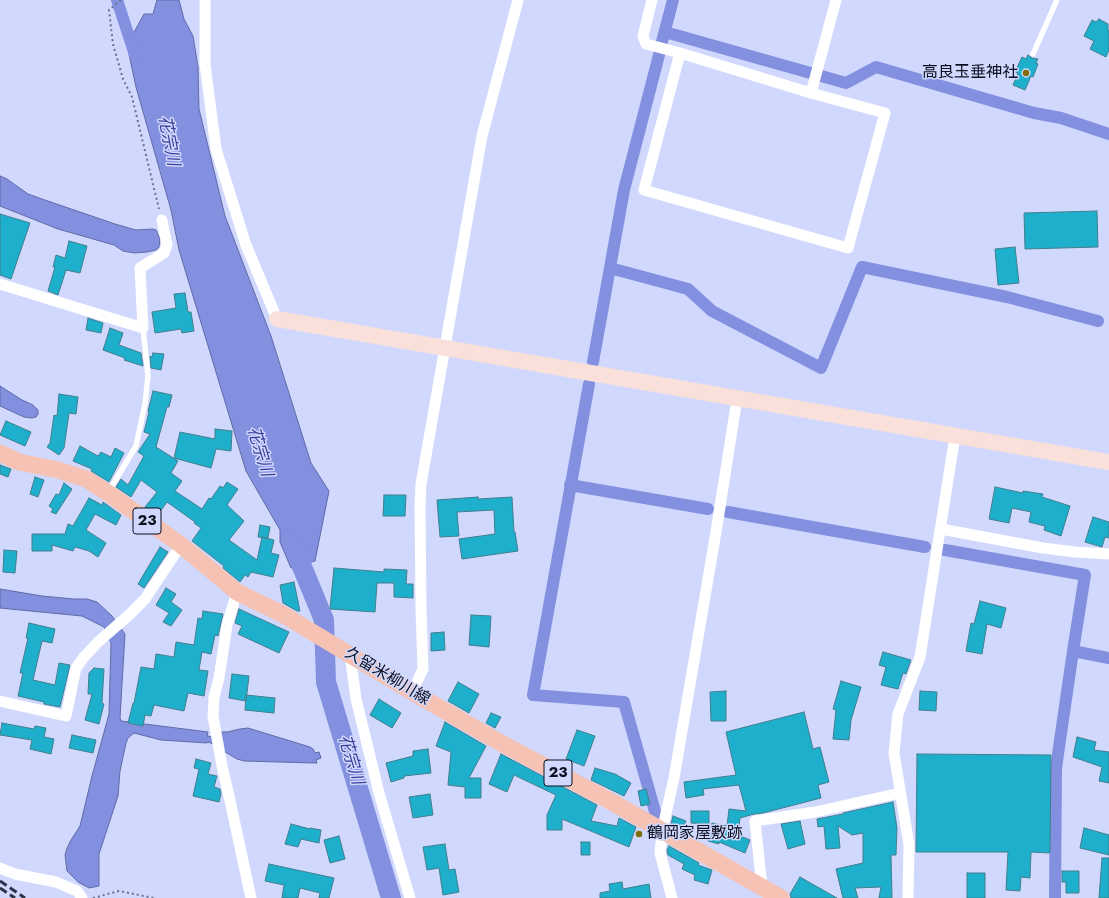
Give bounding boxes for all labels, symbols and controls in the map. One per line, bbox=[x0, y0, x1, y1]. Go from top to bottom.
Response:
place label: 高良玉垂神社 bbox=[922, 63, 1018, 83]
marker: 高良玉垂神社 bbox=[1021, 68, 1031, 78]
water label: 花宗川 bbox=[153, 114, 183, 168]
water label: 花宗川 bbox=[242, 425, 276, 479]
road number: 23 bbox=[133, 508, 161, 534]
street label: 久留米柳川線 bbox=[341, 644, 433, 710]
water label: 花宗川 bbox=[333, 733, 367, 787]
road number: 23 bbox=[544, 760, 572, 786]
place label: 鶴岡家屋敷跡 bbox=[647, 824, 743, 844]
marker: 鶴岡家屋敷跡 bbox=[634, 829, 644, 839]

